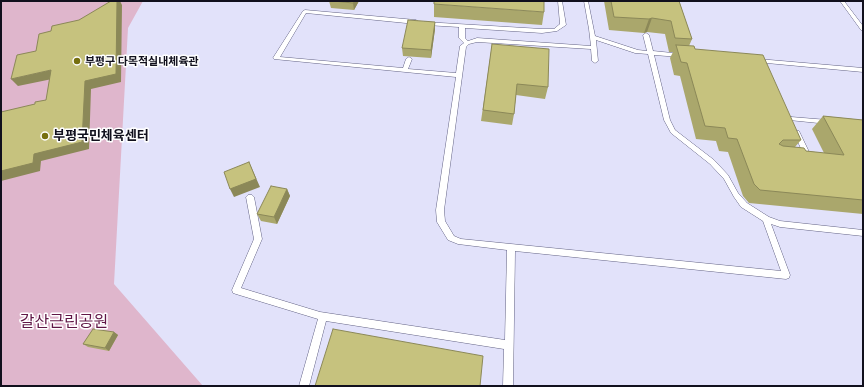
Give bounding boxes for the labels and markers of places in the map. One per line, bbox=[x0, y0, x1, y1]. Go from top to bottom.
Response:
place label: 부평구 다목적실내체육관 bbox=[85, 54, 199, 68]
marker: 부평구 다목적실내체육관 bbox=[72, 56, 82, 66]
place label: 부평국민체육센터 bbox=[53, 128, 149, 144]
marker: 부평국민체육센터 bbox=[40, 131, 50, 141]

